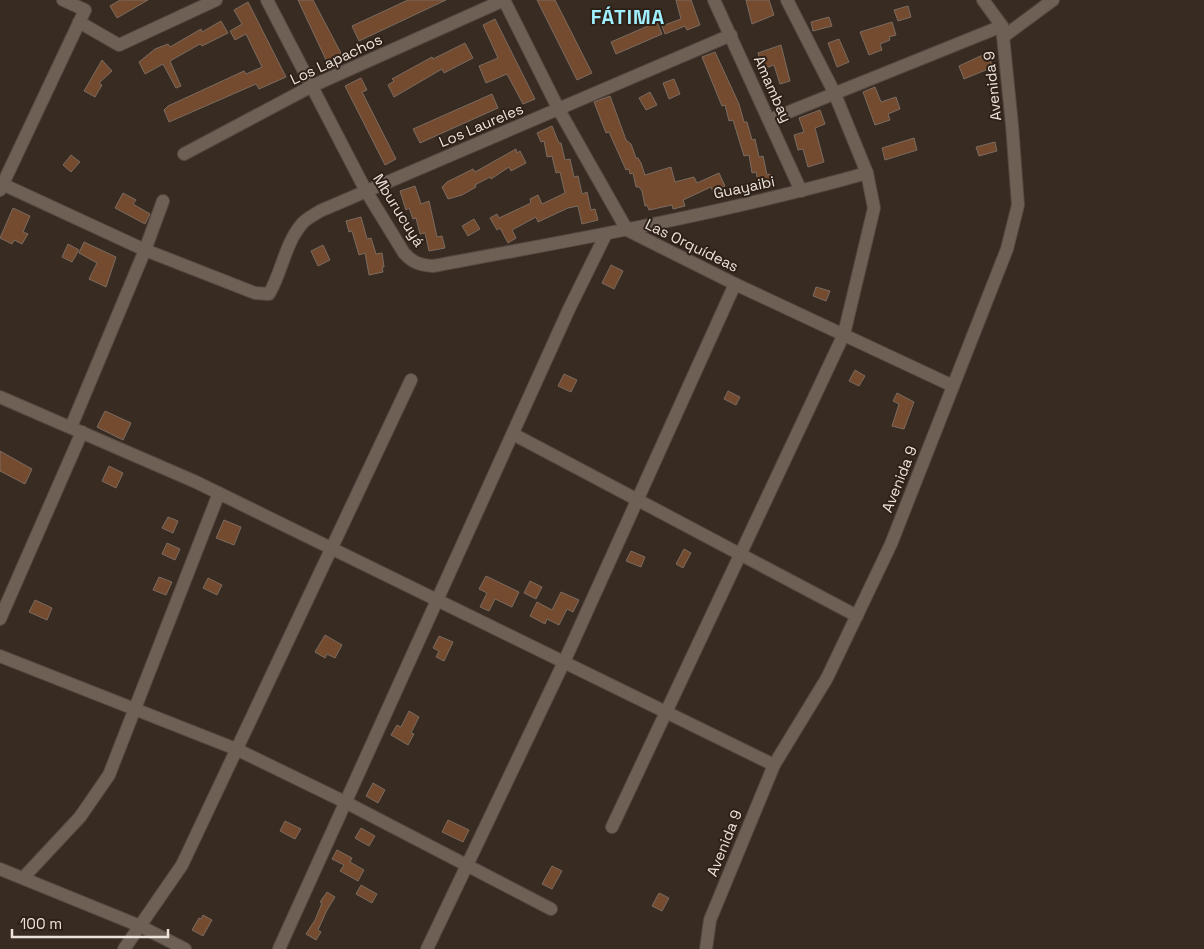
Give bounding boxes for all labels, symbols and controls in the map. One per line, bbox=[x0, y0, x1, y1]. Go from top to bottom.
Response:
district label: FÁTIMA bbox=[591, 4, 665, 30]
street label: Los Lapachos bbox=[287, 29, 385, 89]
street label: Avenida 9 bbox=[979, 50, 1005, 122]
street label: Amambay bbox=[750, 53, 796, 125]
street label: Los Laureles bbox=[436, 99, 526, 151]
street label: Mburucuyá bbox=[369, 170, 429, 250]
street label: Guayaibi bbox=[712, 171, 776, 203]
street label: Las Orquídeas bbox=[642, 214, 742, 276]
street label: Avenida 9 bbox=[877, 443, 921, 515]
street label: Avenida 9 bbox=[702, 807, 746, 879]
scale bar bbox=[12, 906, 169, 938]
text: 100 m bbox=[20, 914, 62, 933]

